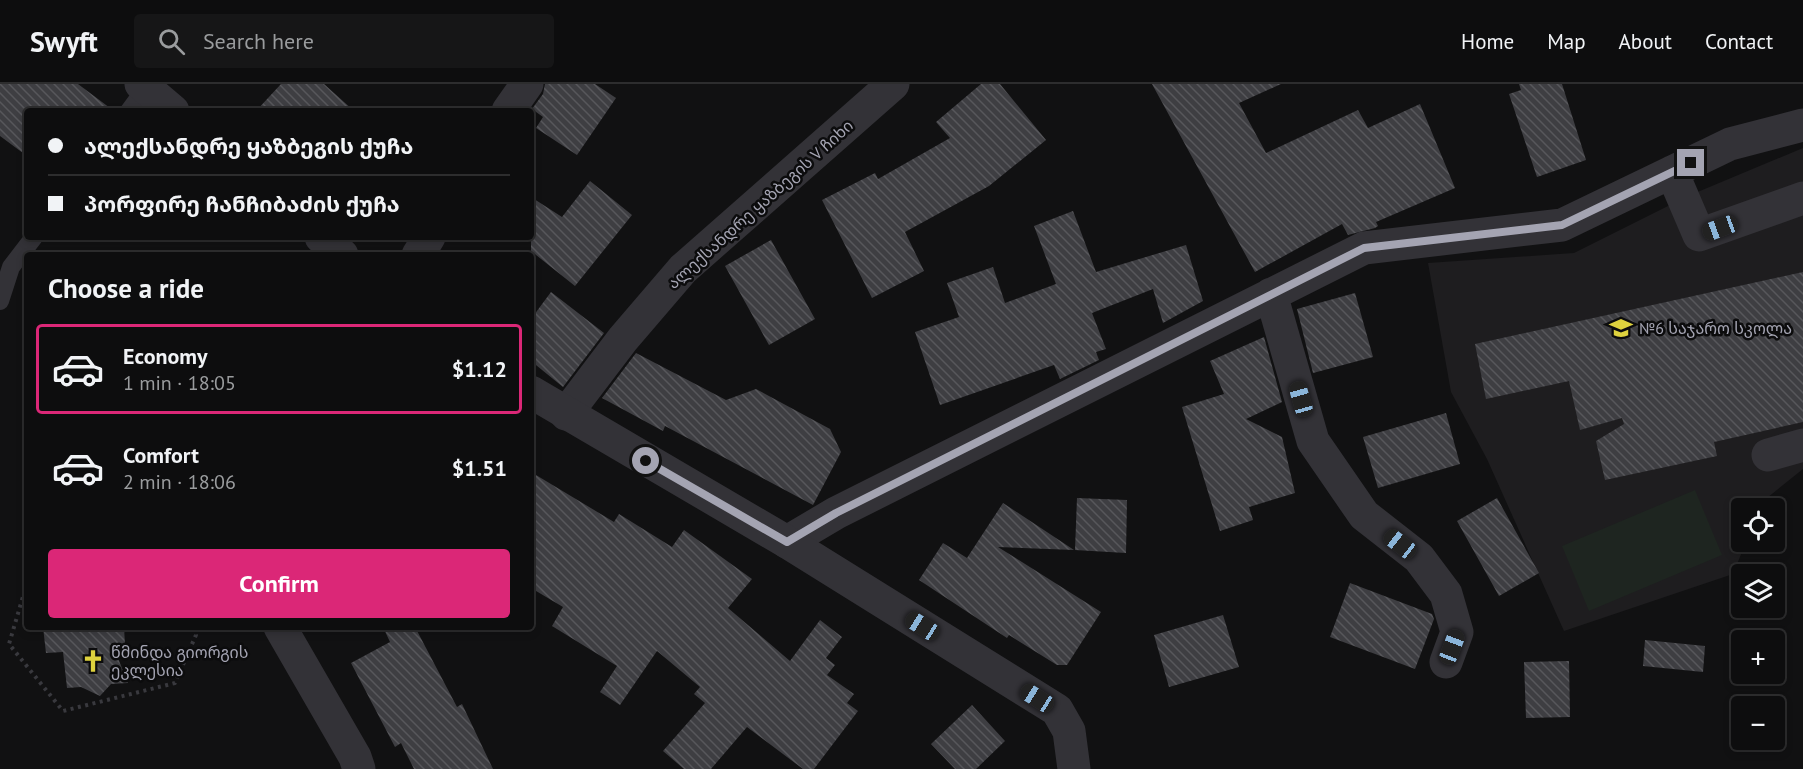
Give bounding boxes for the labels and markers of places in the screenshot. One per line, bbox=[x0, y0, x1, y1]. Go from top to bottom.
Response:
school or university icon: №6 საჯარო სკოლა bbox=[1608, 315, 1634, 341]
place label: №6 საჯარო სკოლა bbox=[1639, 318, 1792, 339]
place label: წმინდა გიორგის ეკლესია bbox=[111, 642, 248, 681]
church icon: წმინდა გიორგის ეკლესია bbox=[80, 648, 106, 674]

